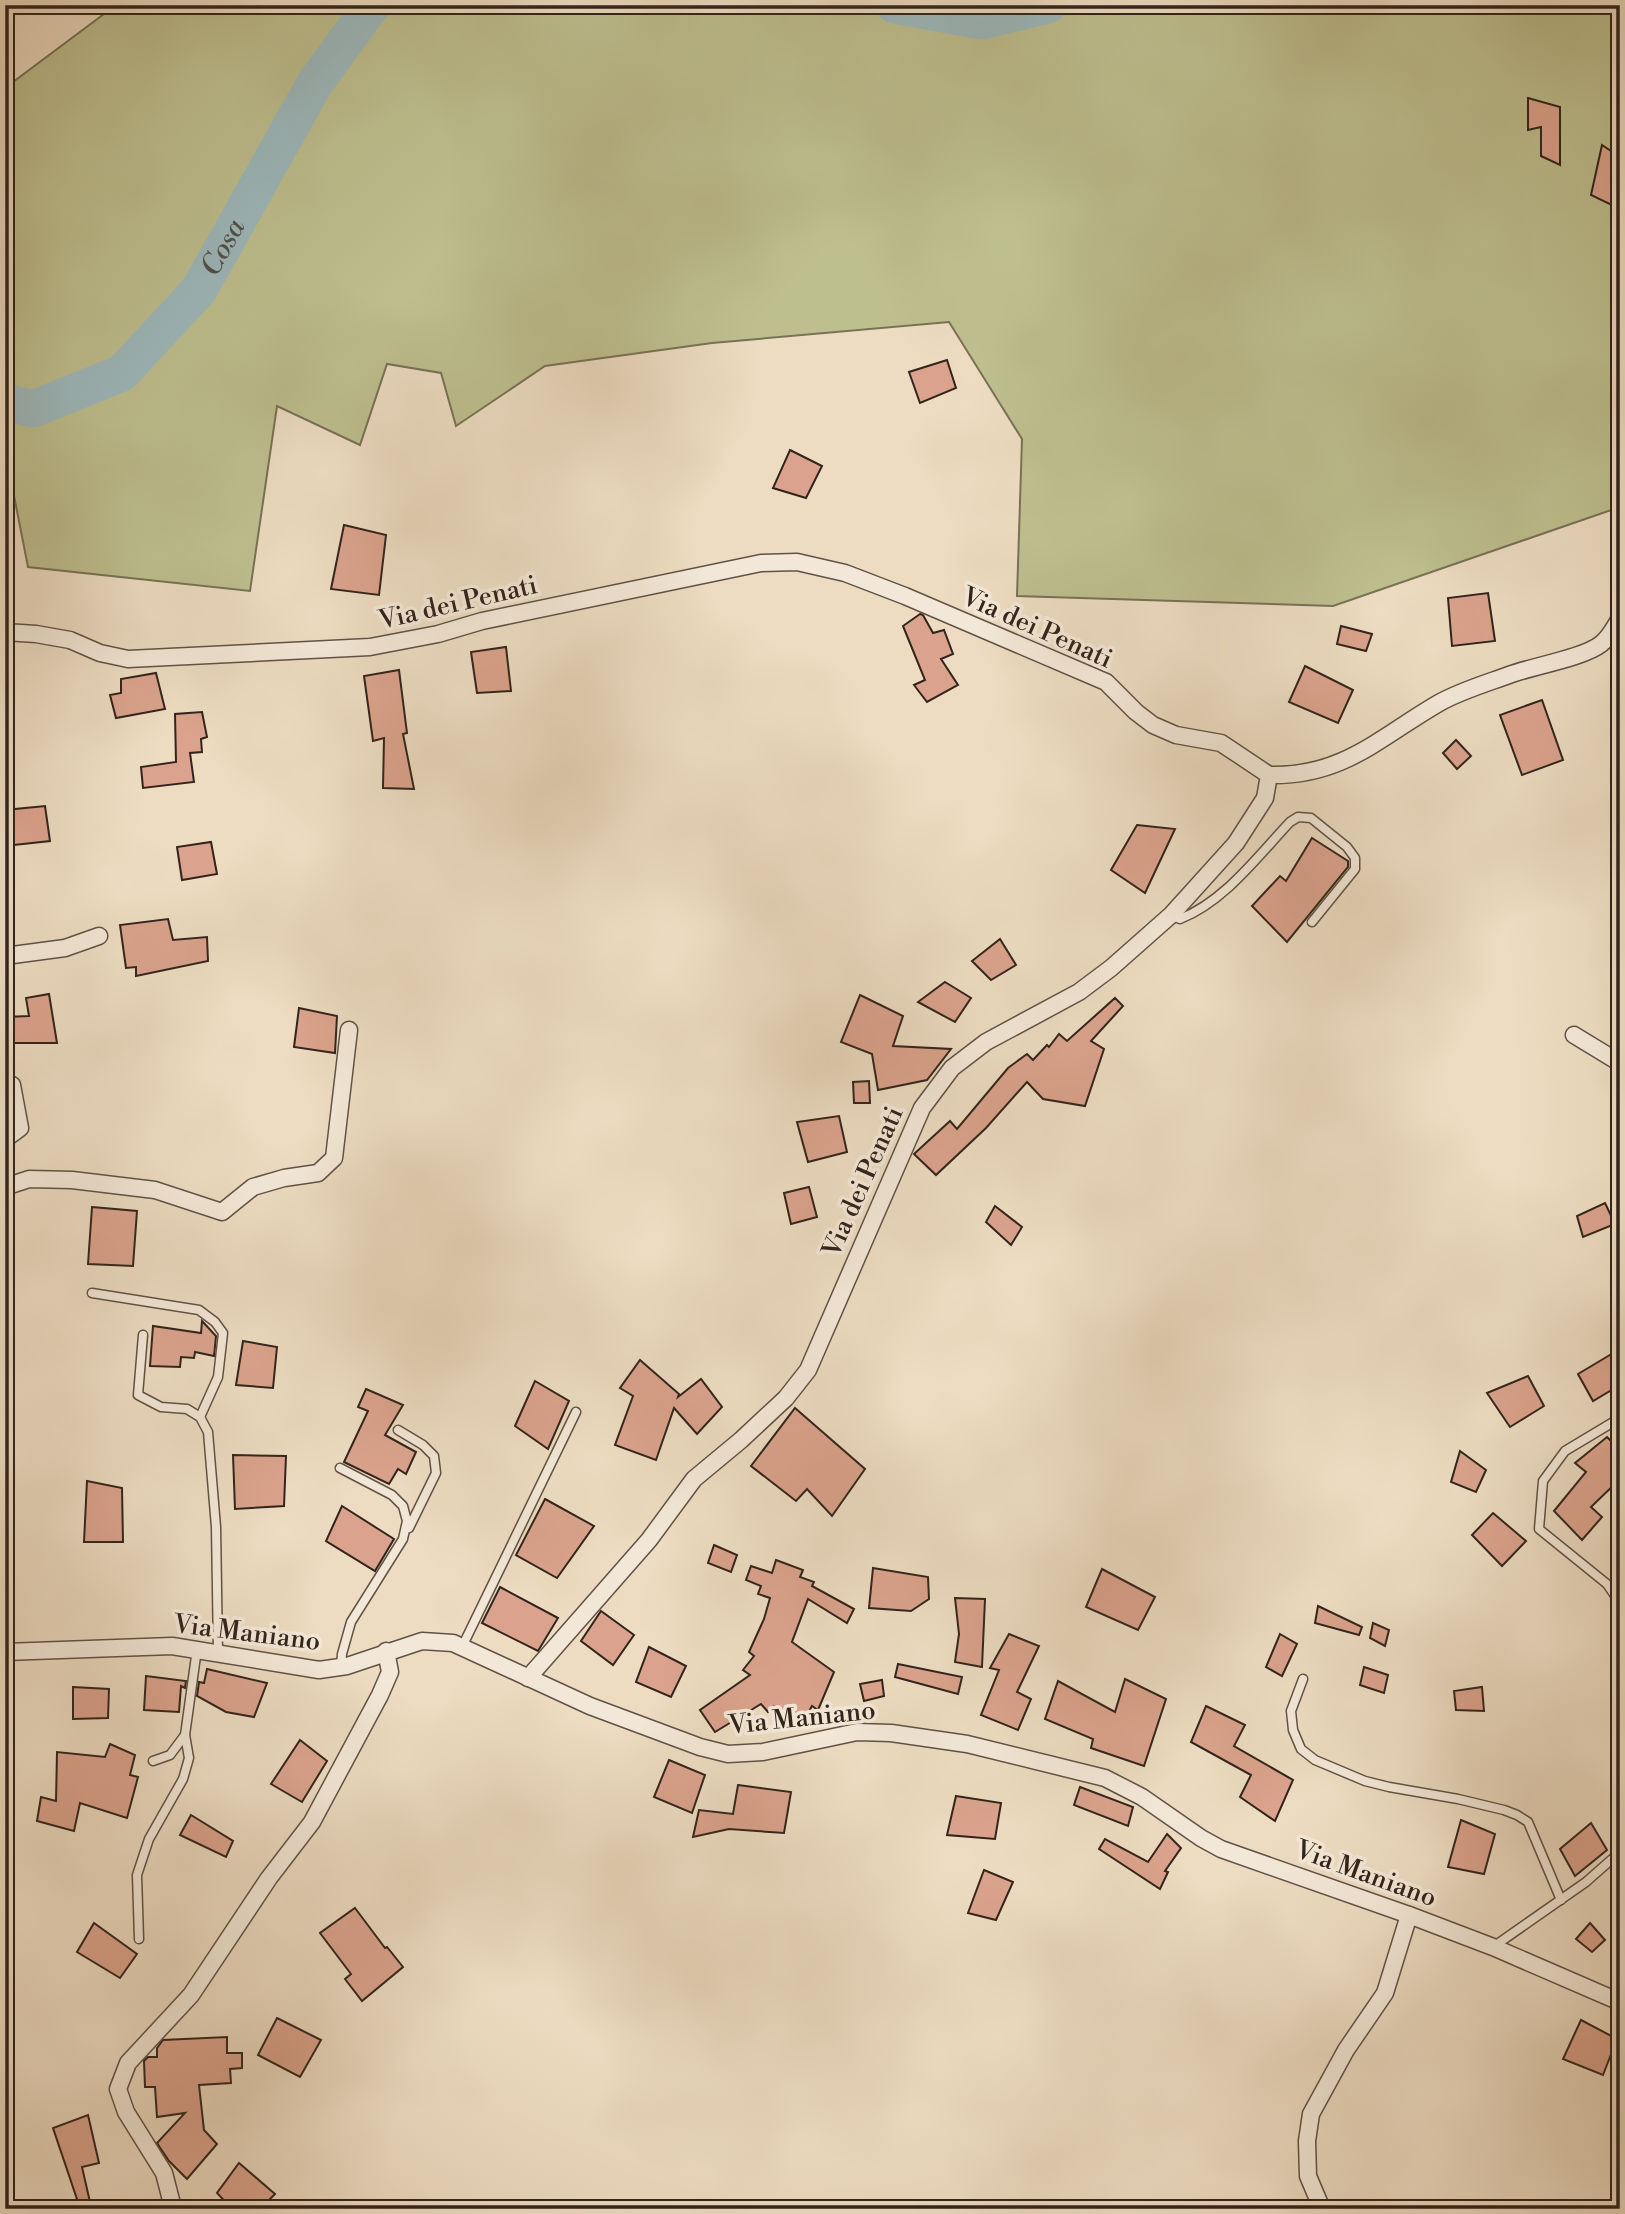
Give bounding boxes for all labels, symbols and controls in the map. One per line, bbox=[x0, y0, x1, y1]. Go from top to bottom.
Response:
water label: Cosa bbox=[193, 212, 253, 282]
street label: Via dei Penati bbox=[375, 569, 540, 637]
street label: Via dei Penati bbox=[956, 580, 1117, 676]
street label: Via dei Penati bbox=[815, 1102, 911, 1263]
street label: Via Maniano bbox=[171, 1608, 322, 1658]
street label: Via Maniano bbox=[726, 1694, 877, 1742]
street label: Via Maniano bbox=[1290, 1833, 1441, 1914]

